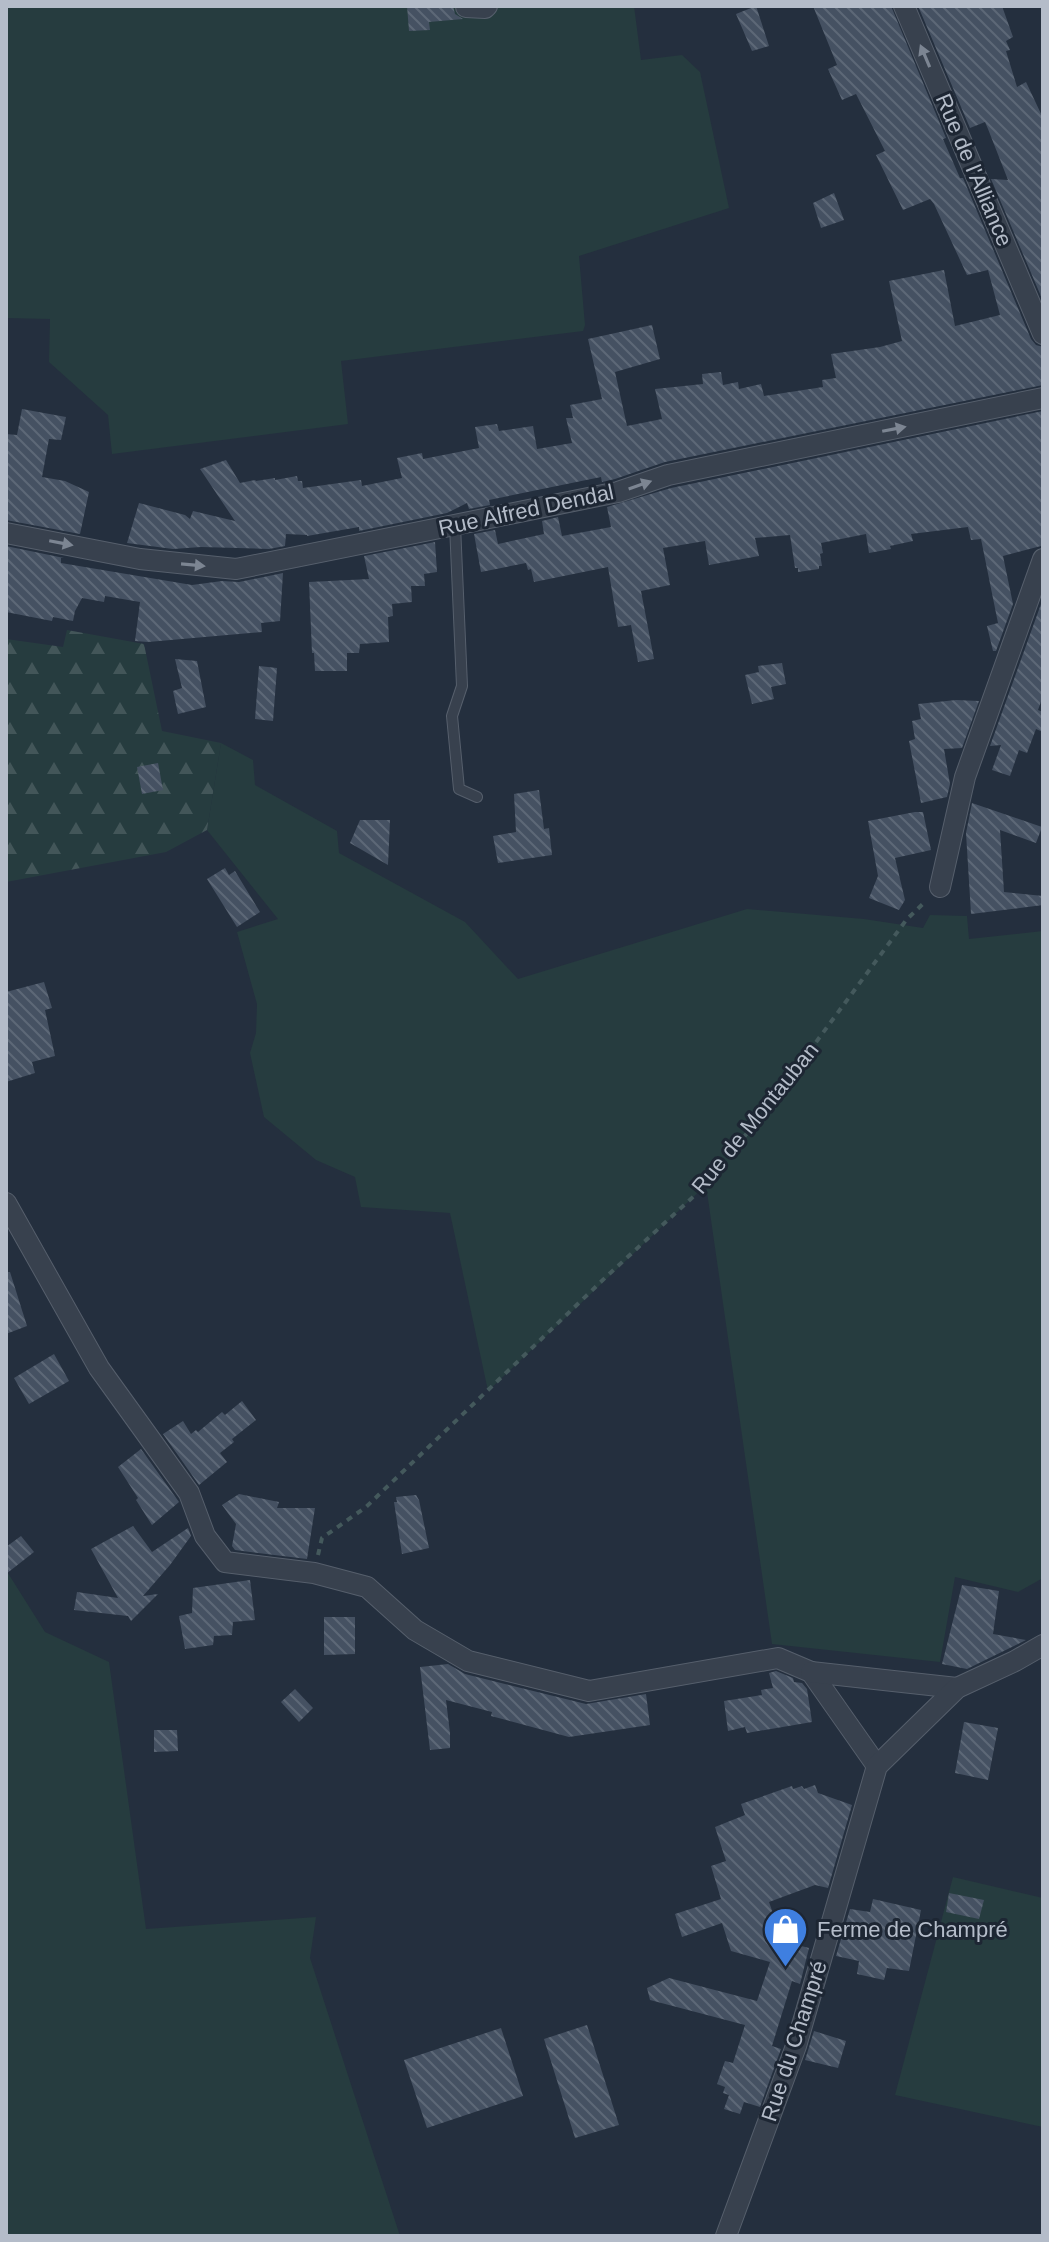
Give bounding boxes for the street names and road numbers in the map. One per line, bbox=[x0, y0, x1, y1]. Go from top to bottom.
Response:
street label: Rue de l'Alliance bbox=[931, 90, 1017, 250]
street label: Rue Alfred Dendal bbox=[436, 479, 616, 541]
street label: Rue de Montauban bbox=[686, 1037, 824, 1199]
street label: Rue du Champré bbox=[756, 1957, 832, 2125]

